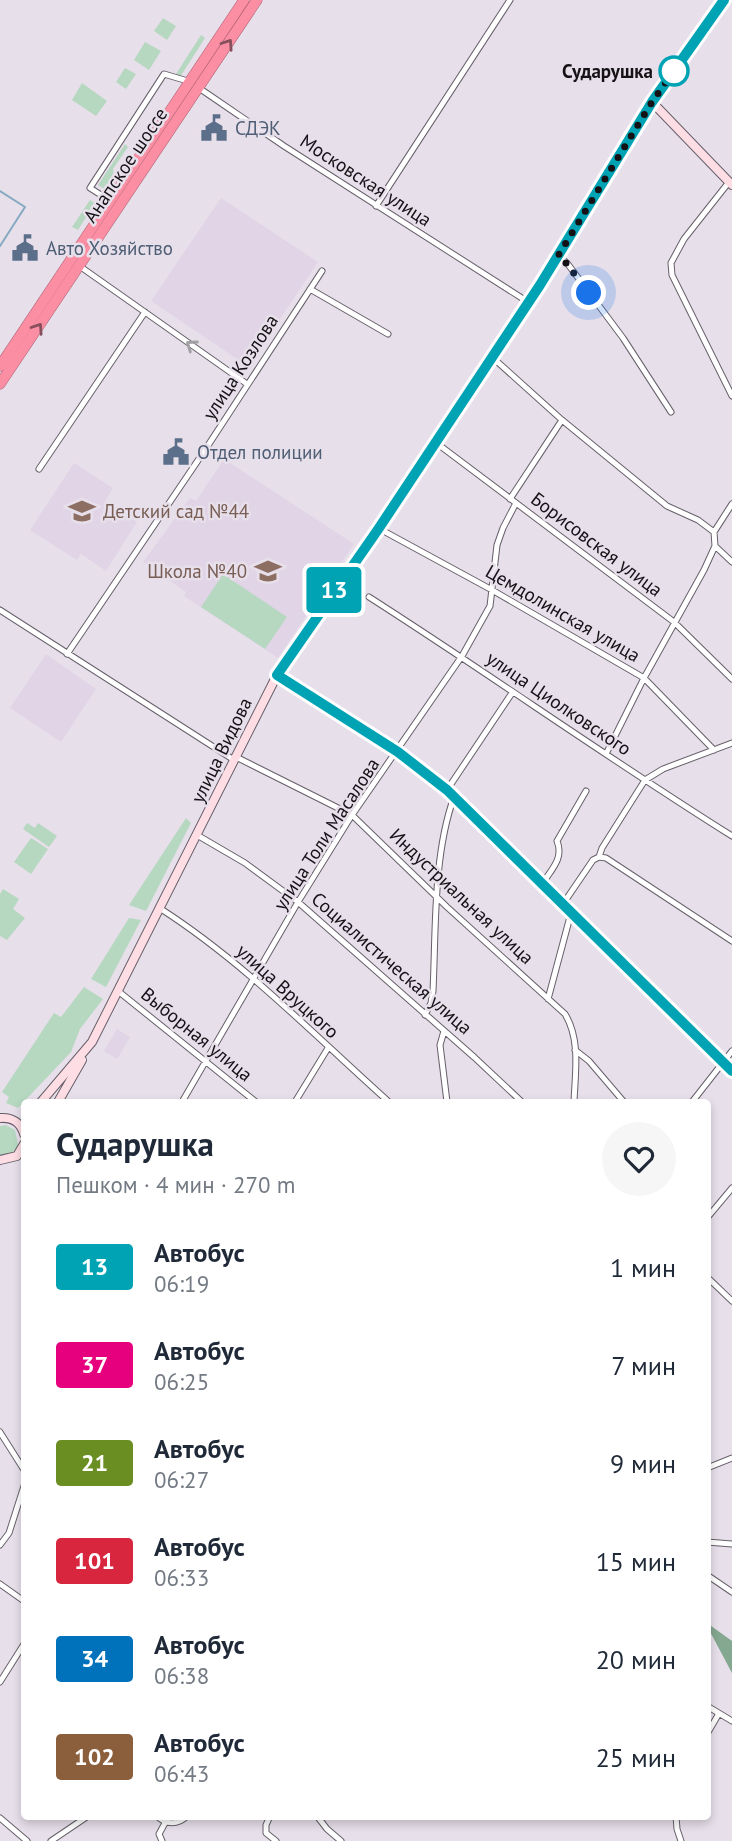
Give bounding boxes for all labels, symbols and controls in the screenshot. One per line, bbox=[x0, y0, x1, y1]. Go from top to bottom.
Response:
one-way arrow bbox=[219, 39, 232, 52]
marker: Сударушка bbox=[659, 56, 689, 86]
place label: Сударушка bbox=[562, 59, 653, 83]
street label: Анапское шоссе bbox=[78, 103, 172, 227]
public building icon: СДЭК bbox=[199, 113, 229, 143]
place label: СДЭК bbox=[235, 116, 281, 140]
street label: Московская улица bbox=[296, 129, 436, 231]
public building icon: Авто Хозяйство bbox=[10, 233, 40, 263]
place label: Авто Хозяйство bbox=[46, 236, 173, 260]
your location bbox=[571, 275, 606, 310]
street label: улица Козлова bbox=[197, 310, 283, 424]
one-way arrow bbox=[30, 322, 43, 335]
one-way arrow bbox=[186, 341, 199, 353]
public building icon: Отдел полиции bbox=[161, 437, 191, 467]
place label: Отдел полиции bbox=[197, 440, 323, 464]
street label: Борисовская улица bbox=[526, 487, 668, 601]
school or university icon: Детский сад №44 bbox=[67, 496, 97, 526]
place label: Детский сад №44 bbox=[103, 499, 249, 523]
school or university icon: Школа №40 bbox=[253, 556, 283, 586]
place label: Школа №40 bbox=[147, 559, 247, 583]
street label: Цемдолинская улица bbox=[481, 559, 645, 667]
line badge: 13 bbox=[302, 567, 366, 613]
text: 13 bbox=[320, 574, 348, 605]
street label: улица Циолковского bbox=[482, 646, 636, 760]
street label: улица Видова bbox=[185, 693, 257, 807]
street label: улица Толи Масалова bbox=[268, 753, 384, 915]
street label: Индустриальная улица bbox=[385, 823, 539, 969]
street label: Социалистическая улица bbox=[307, 887, 477, 1039]
street label: улица Вруцкого bbox=[232, 939, 344, 1043]
street label: Выборная улица bbox=[136, 982, 258, 1086]
text: Сударушка bbox=[56, 1122, 214, 1165]
button: heart bbox=[602, 1122, 676, 1196]
text: Пешком · 4 мин · 270 m bbox=[56, 1170, 295, 1199]
text: Автобус bbox=[154, 1236, 245, 1269]
text: 13 bbox=[81, 1251, 108, 1282]
text: 1 мин bbox=[610, 1251, 676, 1284]
text: 06:19 bbox=[154, 1269, 209, 1298]
text: Автобус bbox=[154, 1334, 245, 1367]
text: 37 bbox=[81, 1349, 108, 1380]
text: 7 мин bbox=[611, 1349, 676, 1382]
text: 06:25 bbox=[154, 1367, 209, 1396]
text: Автобус bbox=[154, 1432, 245, 1465]
text: 21 bbox=[81, 1447, 108, 1478]
text: 9 мин bbox=[610, 1447, 676, 1480]
text: 06:27 bbox=[154, 1465, 209, 1494]
text: Автобус bbox=[154, 1530, 245, 1563]
text: 101 bbox=[74, 1545, 115, 1576]
text: 15 мин bbox=[596, 1545, 676, 1578]
text: 06:33 bbox=[154, 1563, 209, 1592]
text: Автобус bbox=[154, 1628, 245, 1661]
text: 34 bbox=[81, 1643, 108, 1674]
text: 20 мин bbox=[596, 1643, 676, 1676]
text: 06:38 bbox=[154, 1661, 209, 1690]
text: Автобус bbox=[154, 1726, 245, 1759]
text: 102 bbox=[74, 1741, 115, 1772]
text: 25 мин bbox=[596, 1741, 676, 1774]
text: 06:43 bbox=[154, 1759, 209, 1788]

